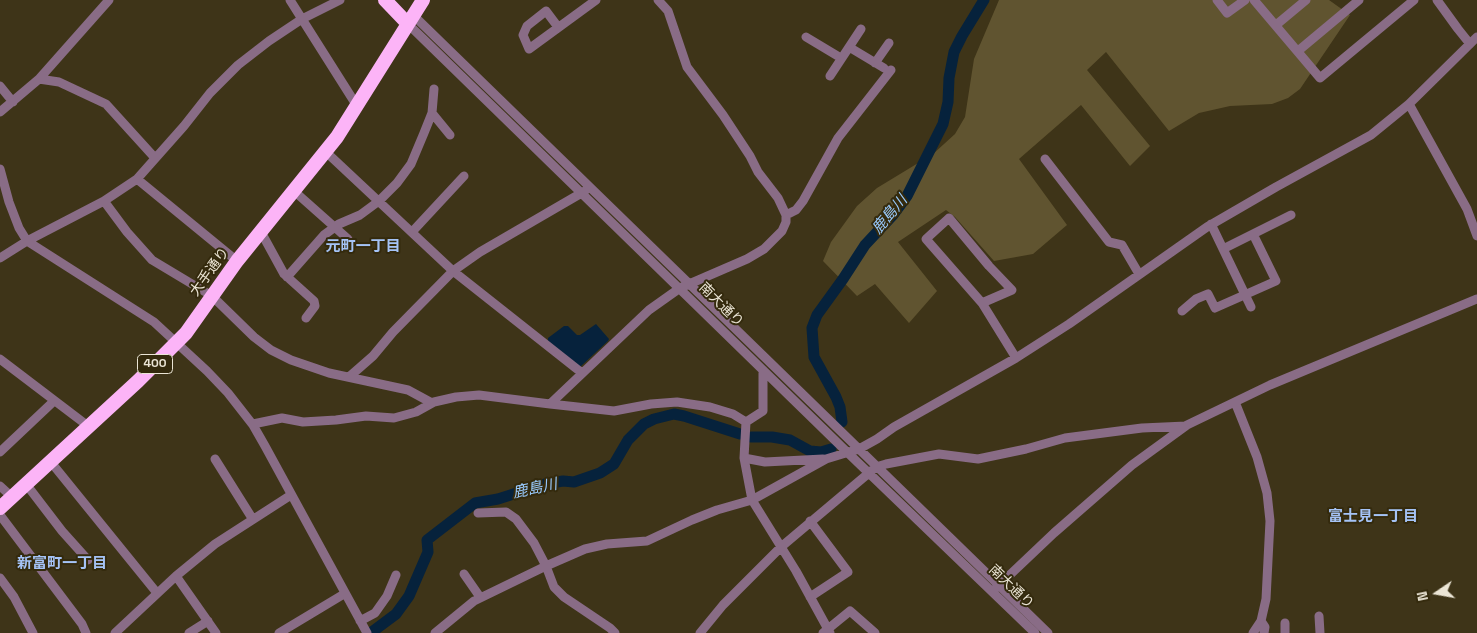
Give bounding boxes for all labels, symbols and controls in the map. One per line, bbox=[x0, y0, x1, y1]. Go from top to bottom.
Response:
water label: 鹿島川 bbox=[869, 192, 911, 238]
district label: 元町一丁目 bbox=[326, 238, 400, 256]
street label: 大手通り bbox=[187, 244, 233, 300]
street label: 南大通り bbox=[695, 279, 747, 331]
road number: 400 bbox=[138, 354, 172, 374]
water label: 鹿島川 bbox=[511, 476, 559, 502]
district label: 富士見一丁目 bbox=[1328, 508, 1418, 526]
district label: 新富町一丁目 bbox=[17, 555, 107, 573]
street label: 南大通り bbox=[985, 562, 1037, 612]
north arrow bbox=[1412, 568, 1462, 618]
text: N bbox=[1413, 590, 1432, 603]

